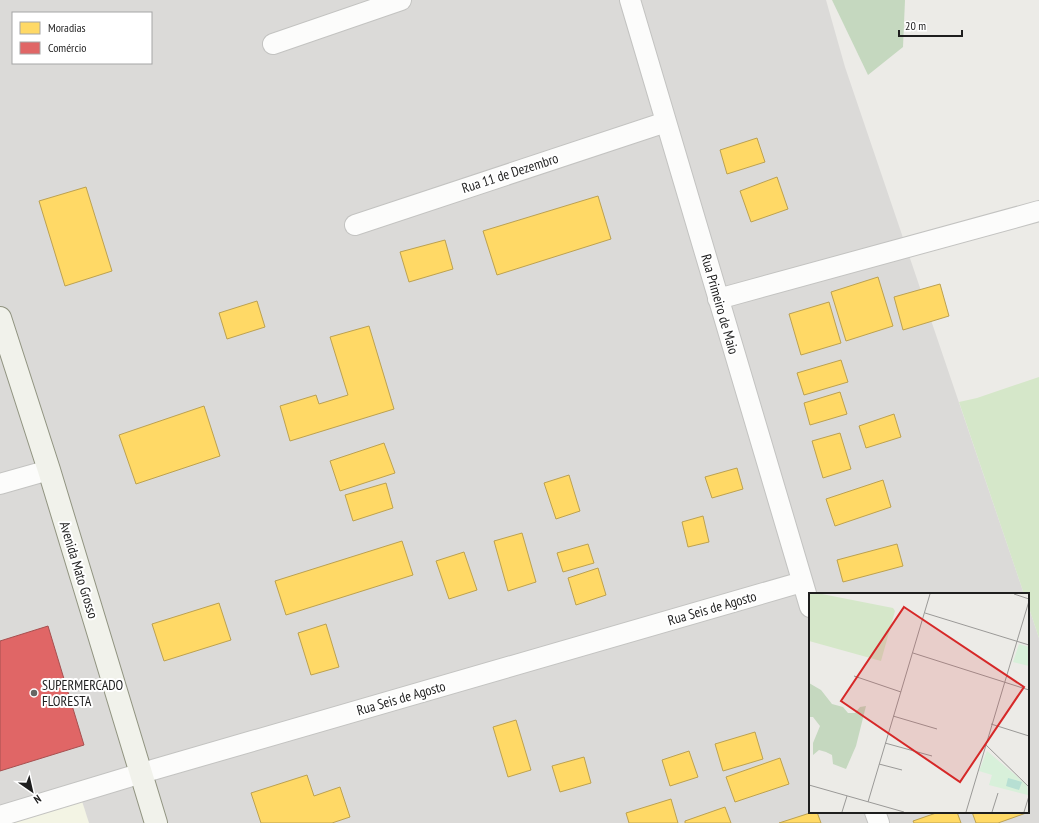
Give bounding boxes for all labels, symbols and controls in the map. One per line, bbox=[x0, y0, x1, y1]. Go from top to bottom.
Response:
legend bbox=[12, 12, 152, 64]
scale bar bbox=[899, 12, 962, 38]
text: 20 m bbox=[905, 18, 926, 33]
text: Moradias bbox=[48, 20, 86, 35]
text: Comércio bbox=[48, 40, 86, 55]
street label: Rua 11 de Dezembro bbox=[459, 149, 561, 197]
street label: Rua Primeiro de Maio bbox=[697, 252, 743, 356]
street label: Avenida Mato Grosso bbox=[56, 519, 102, 621]
street label: Rua Seis de Agosto bbox=[666, 587, 758, 629]
inset map bbox=[809, 593, 1029, 813]
place label: SUPERMERCADO FLORESTA bbox=[42, 676, 124, 710]
street label: Rua Seis de Agosto bbox=[355, 677, 447, 719]
marker: SUPERMERCADO FLORESTA bbox=[29, 688, 39, 698]
north arrow bbox=[12, 771, 52, 811]
text: N bbox=[31, 792, 44, 807]

